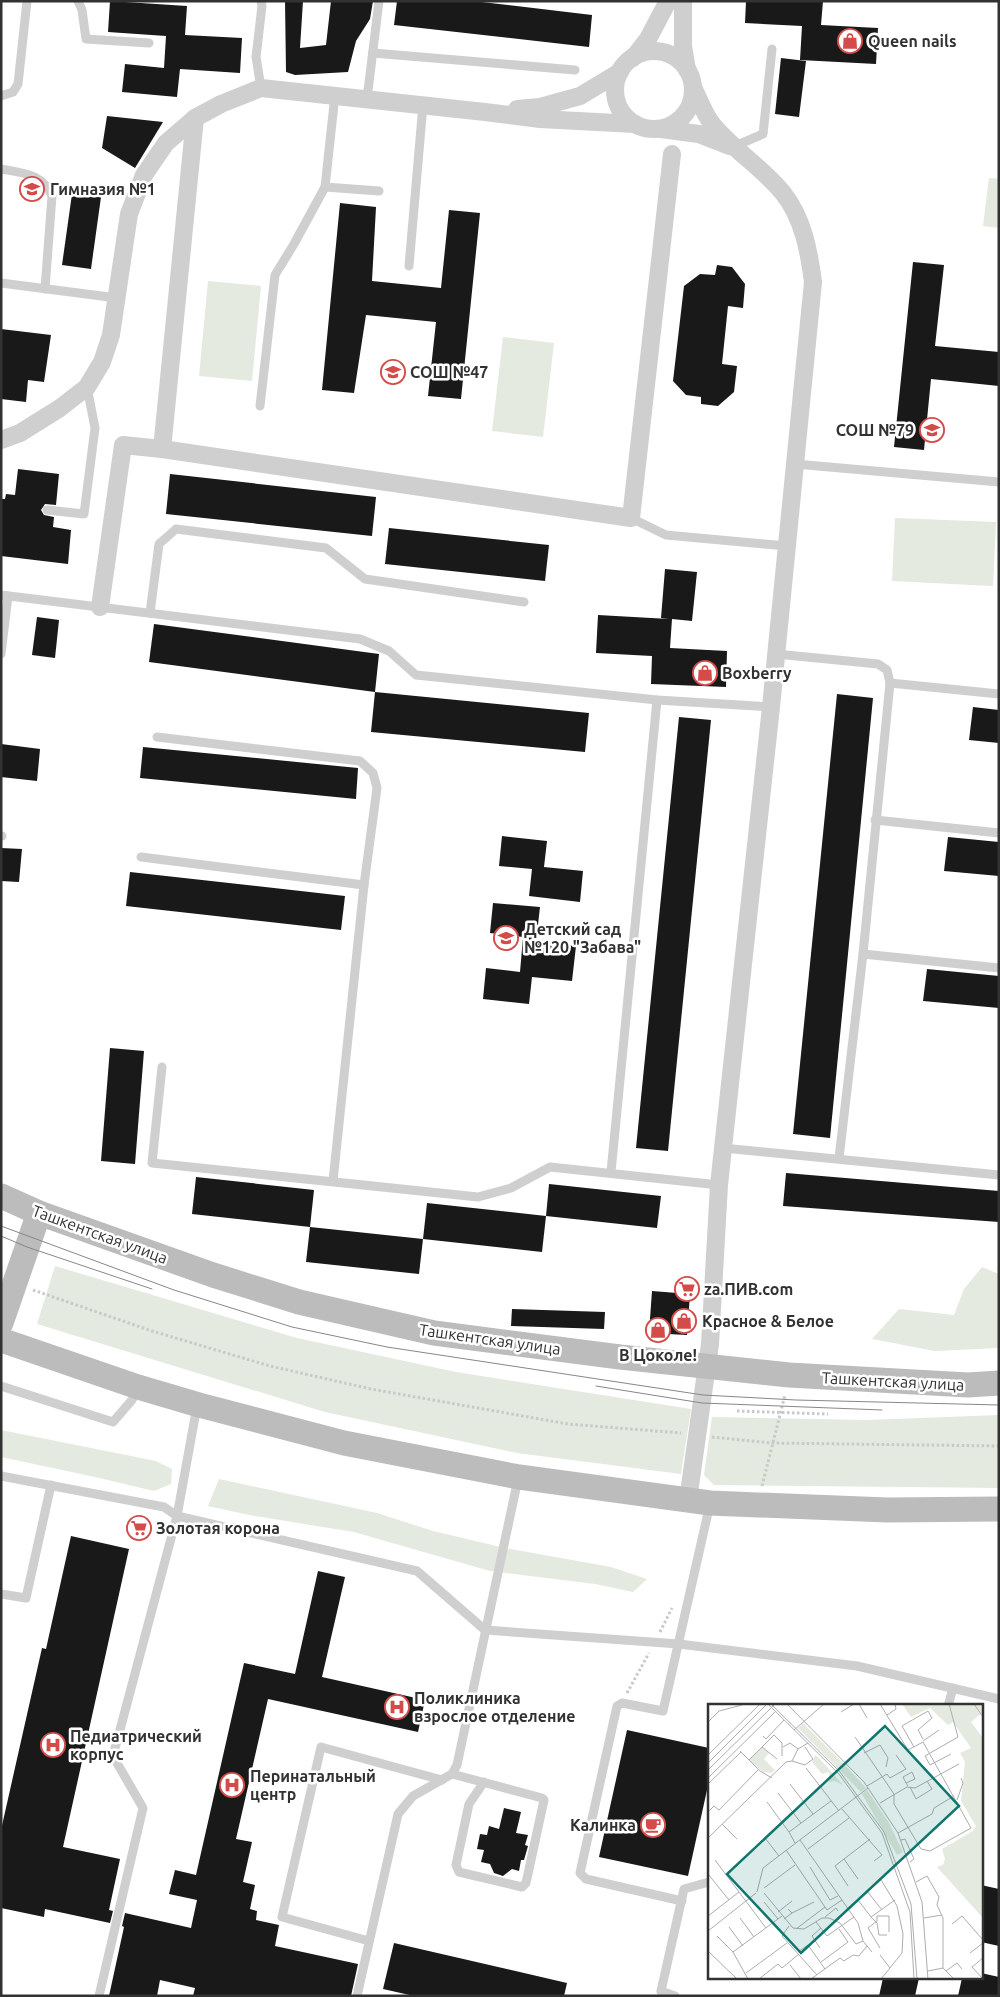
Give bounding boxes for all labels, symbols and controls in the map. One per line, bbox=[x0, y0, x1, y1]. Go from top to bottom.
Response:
shop icon: Queen nails bbox=[837, 28, 863, 54]
place label: Queen nails bbox=[868, 32, 956, 50]
school or university icon: Гимназия №1 bbox=[19, 176, 45, 202]
place label: Гимназия №1 bbox=[50, 180, 156, 198]
school or university icon: СОШ №47 bbox=[380, 359, 406, 385]
place label: СОШ №47 bbox=[410, 363, 488, 381]
school or university icon: СОШ №79 bbox=[919, 417, 945, 443]
place label: СОШ №79 bbox=[836, 421, 914, 439]
shop icon: Boxberry bbox=[692, 660, 718, 686]
place label: Boxberry bbox=[722, 664, 792, 682]
place label: Детский сад №120 "Забава" bbox=[524, 920, 641, 956]
school or university icon: Детский сад №120 "Забава" bbox=[493, 925, 519, 951]
street label: Ташкентская улица bbox=[30, 1201, 170, 1267]
supermarket icon: za.ПИВ.com bbox=[674, 1276, 700, 1302]
place label: za.ПИВ.com bbox=[704, 1280, 793, 1298]
shop icon: Красное & Белое bbox=[671, 1308, 697, 1334]
place label: Красное & Белое bbox=[702, 1312, 834, 1330]
shop icon: В Цоколе! bbox=[645, 1317, 671, 1343]
street label: Ташкентская улица bbox=[418, 1320, 562, 1358]
place label: В Цоколе! bbox=[619, 1346, 697, 1364]
street label: Ташкентская улица bbox=[821, 1368, 965, 1394]
supermarket icon: Золотая корона bbox=[126, 1515, 152, 1541]
place label: Золотая корона bbox=[156, 1519, 280, 1537]
place label: Поликлиника взрослое отделение bbox=[414, 1689, 575, 1725]
hospital icon: Поликлиника взрослое отделение bbox=[384, 1694, 410, 1720]
inset map bbox=[708, 1704, 982, 1980]
place label: Педиатрический корпус bbox=[70, 1727, 202, 1763]
hospital icon: Педиатрический корпус bbox=[40, 1732, 66, 1758]
place label: Перинатальный центр bbox=[250, 1767, 376, 1803]
hospital icon: Перинатальный центр bbox=[219, 1772, 245, 1798]
cafe icon: Калинка bbox=[640, 1812, 666, 1838]
place label: Калинка bbox=[570, 1816, 636, 1834]

